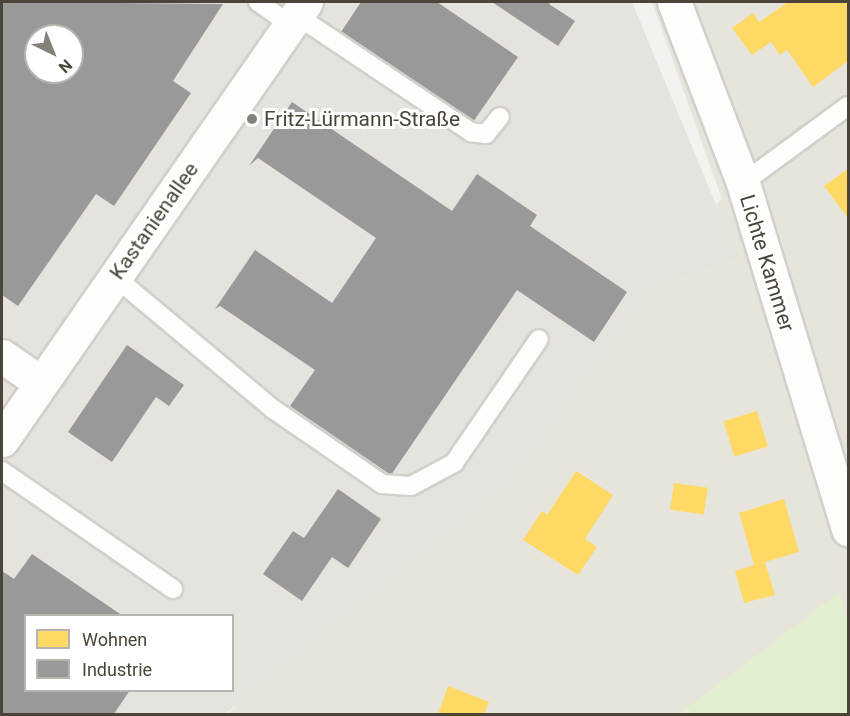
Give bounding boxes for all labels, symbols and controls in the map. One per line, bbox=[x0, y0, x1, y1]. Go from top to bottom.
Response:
north arrow bbox=[24, 24, 84, 84]
text: N bbox=[55, 55, 76, 77]
place label: Fritz-Lürmann-Straße bbox=[264, 106, 460, 132]
marker: Fritz-Lürmann-Straße bbox=[245, 112, 259, 126]
street label: Kastanienallee bbox=[104, 158, 204, 284]
street label: Lichte Kammer bbox=[734, 191, 800, 335]
legend bbox=[24, 614, 234, 692]
text: Wohnen bbox=[82, 629, 147, 650]
text: Industrie bbox=[82, 659, 152, 680]

